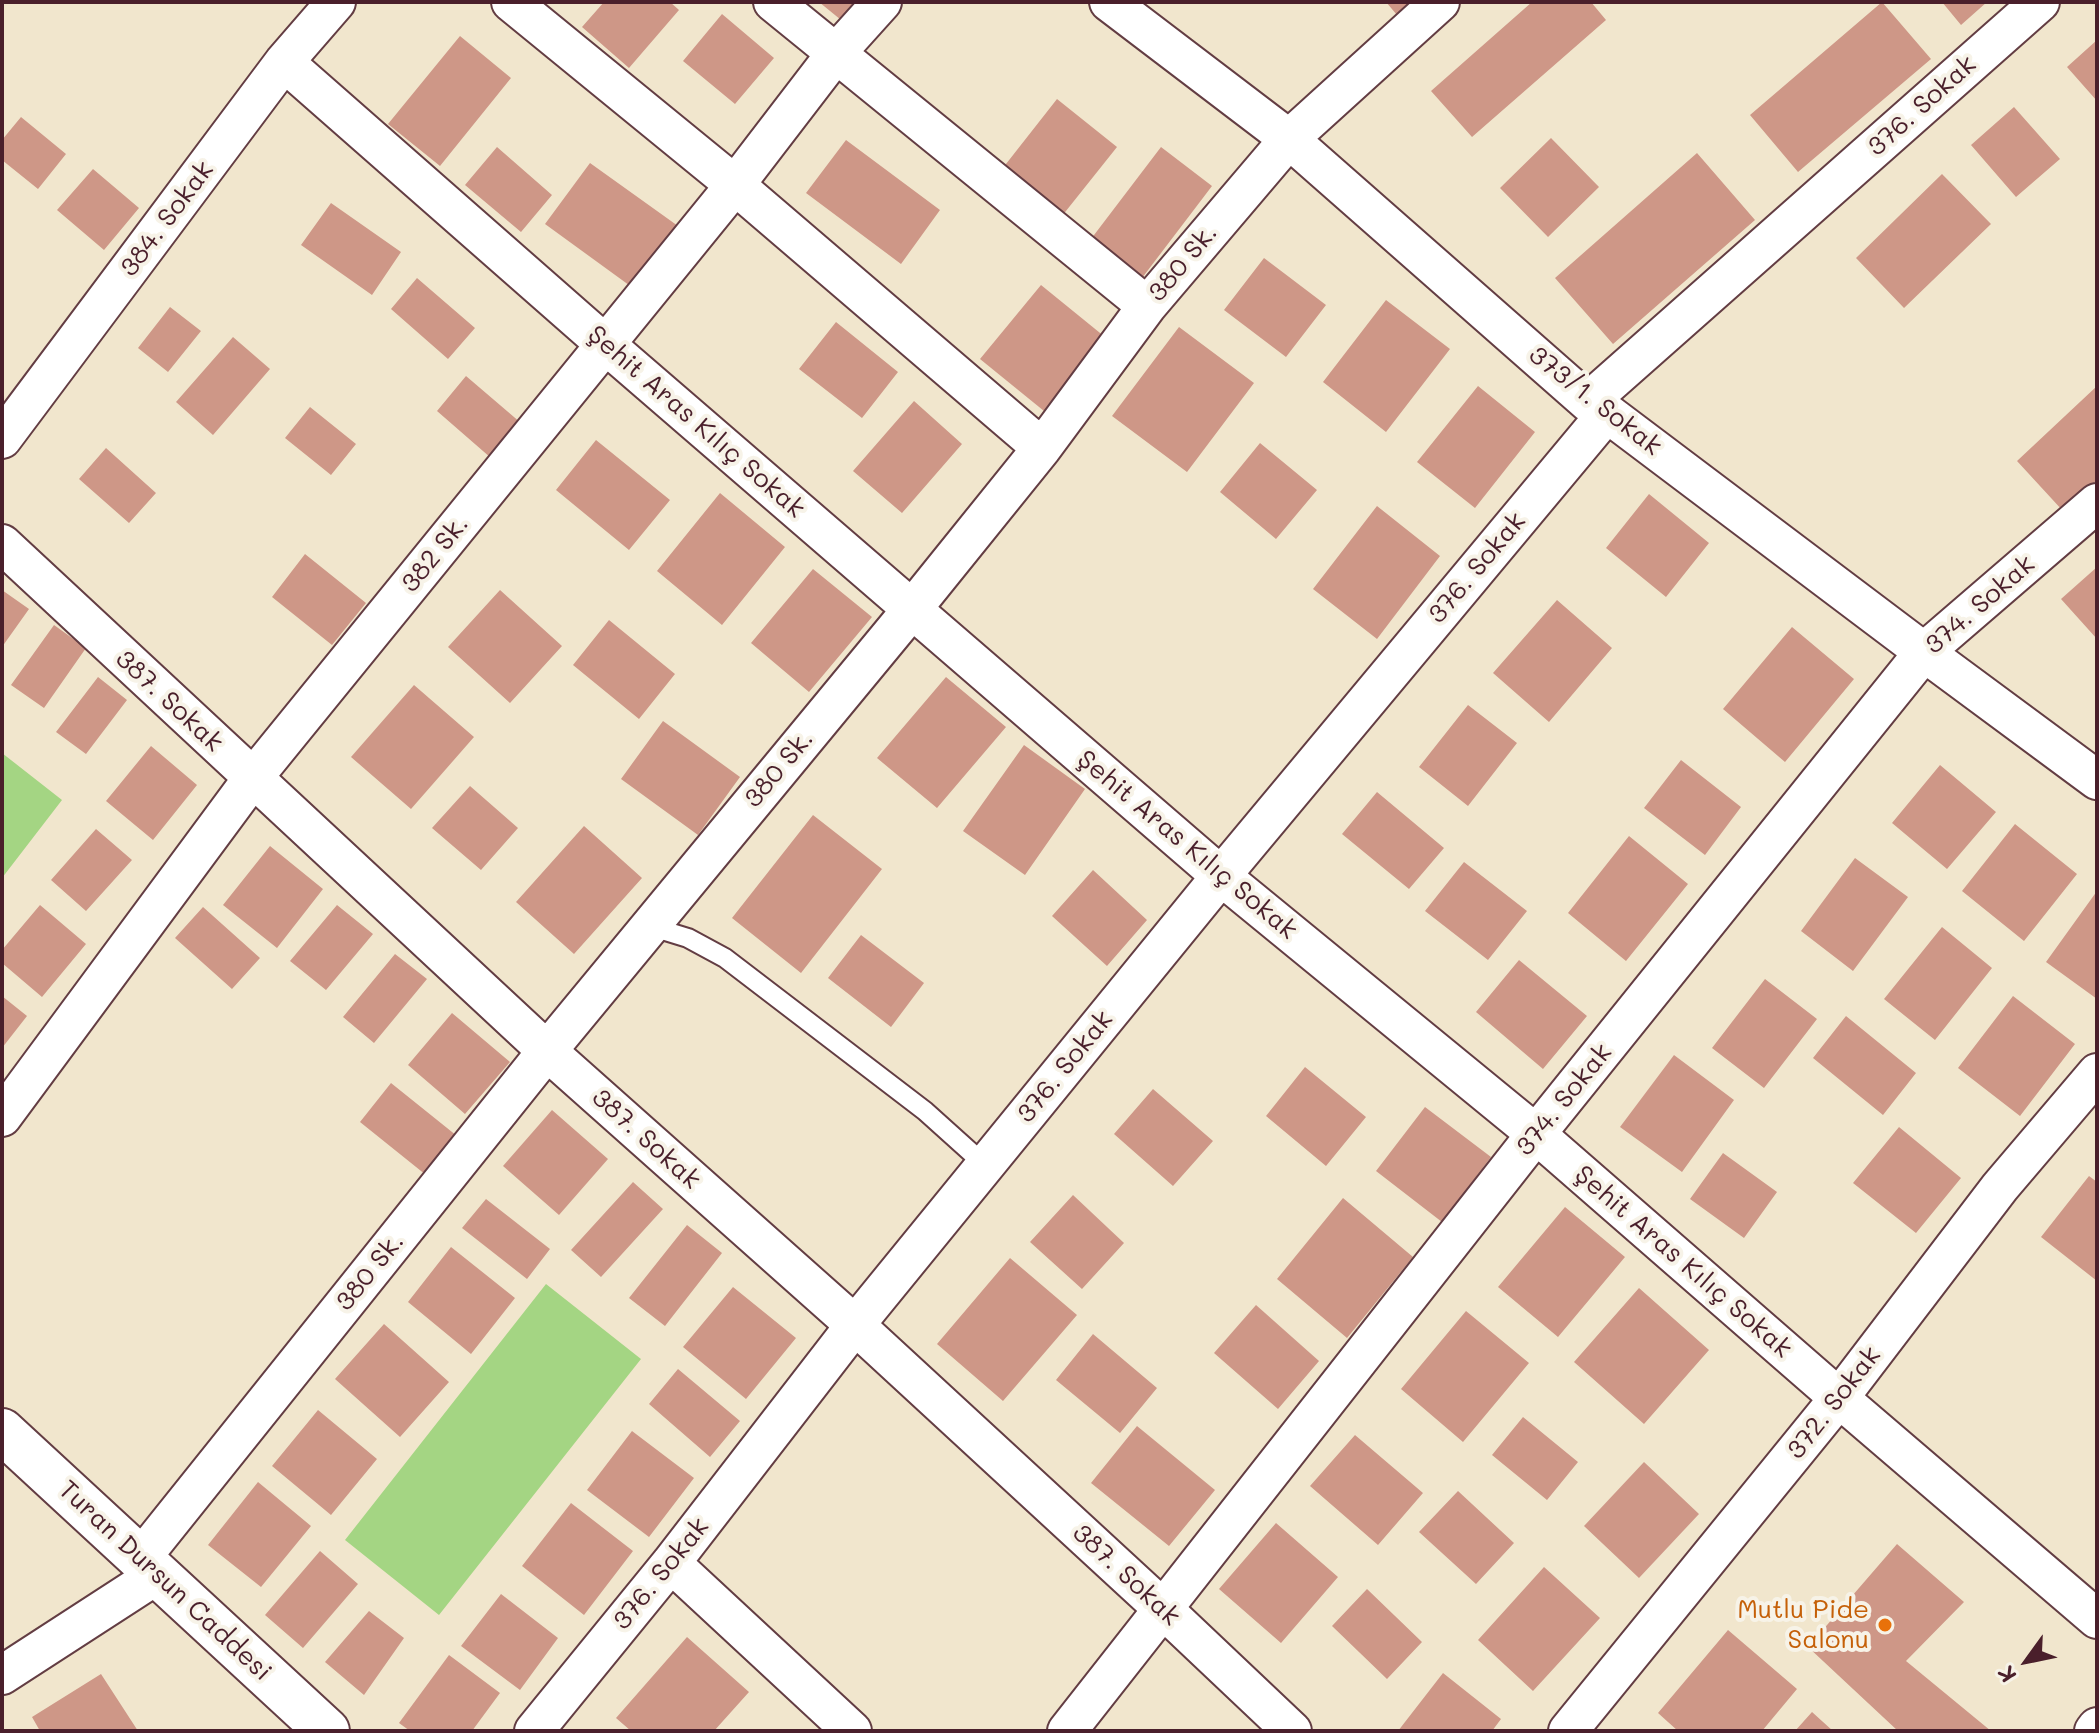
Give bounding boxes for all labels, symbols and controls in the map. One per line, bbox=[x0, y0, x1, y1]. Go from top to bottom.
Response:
street label: 376. Sokak bbox=[1861, 49, 1983, 163]
street label: 384. Sokak bbox=[114, 155, 220, 283]
street label: 380 Sk. bbox=[1142, 218, 1224, 308]
street label: Şehit Aras Kılıç Sokak bbox=[581, 319, 811, 525]
street label: 373/1. Sokak bbox=[1522, 339, 1668, 463]
street label: 376. Sokak bbox=[1422, 506, 1532, 630]
street label: 382 Sk. bbox=[395, 509, 475, 599]
street label: 374. Sokak bbox=[1919, 549, 2041, 661]
street label: 387. Sokak bbox=[109, 643, 229, 759]
street label: 380 Sk. bbox=[738, 724, 820, 814]
street label: Şehit Aras Kılıç Sokak bbox=[1071, 744, 1303, 946]
street label: 376. Sokak bbox=[1010, 1005, 1120, 1129]
street label: 374. Sokak bbox=[1509, 1038, 1619, 1162]
street label: 387. Sokak bbox=[585, 1082, 707, 1196]
street label: Şehit Aras Kılıç Sokak bbox=[1568, 1159, 1798, 1365]
street label: 380 Sk. bbox=[329, 1227, 411, 1317]
street label: 372. Sokak bbox=[1780, 1341, 1888, 1465]
street label: Turan Dursun Caddesi bbox=[52, 1474, 278, 1688]
street label: 376. Sokak bbox=[606, 1512, 716, 1636]
street label: 387. Sokak bbox=[1066, 1517, 1186, 1633]
place label: Mutlu Pide Salonu bbox=[1737, 1594, 1869, 1656]
marker: Mutlu Pide Salonu bbox=[1876, 1616, 1894, 1634]
north arrow bbox=[1987, 1621, 2067, 1701]
text: K bbox=[1990, 1660, 2023, 1688]

